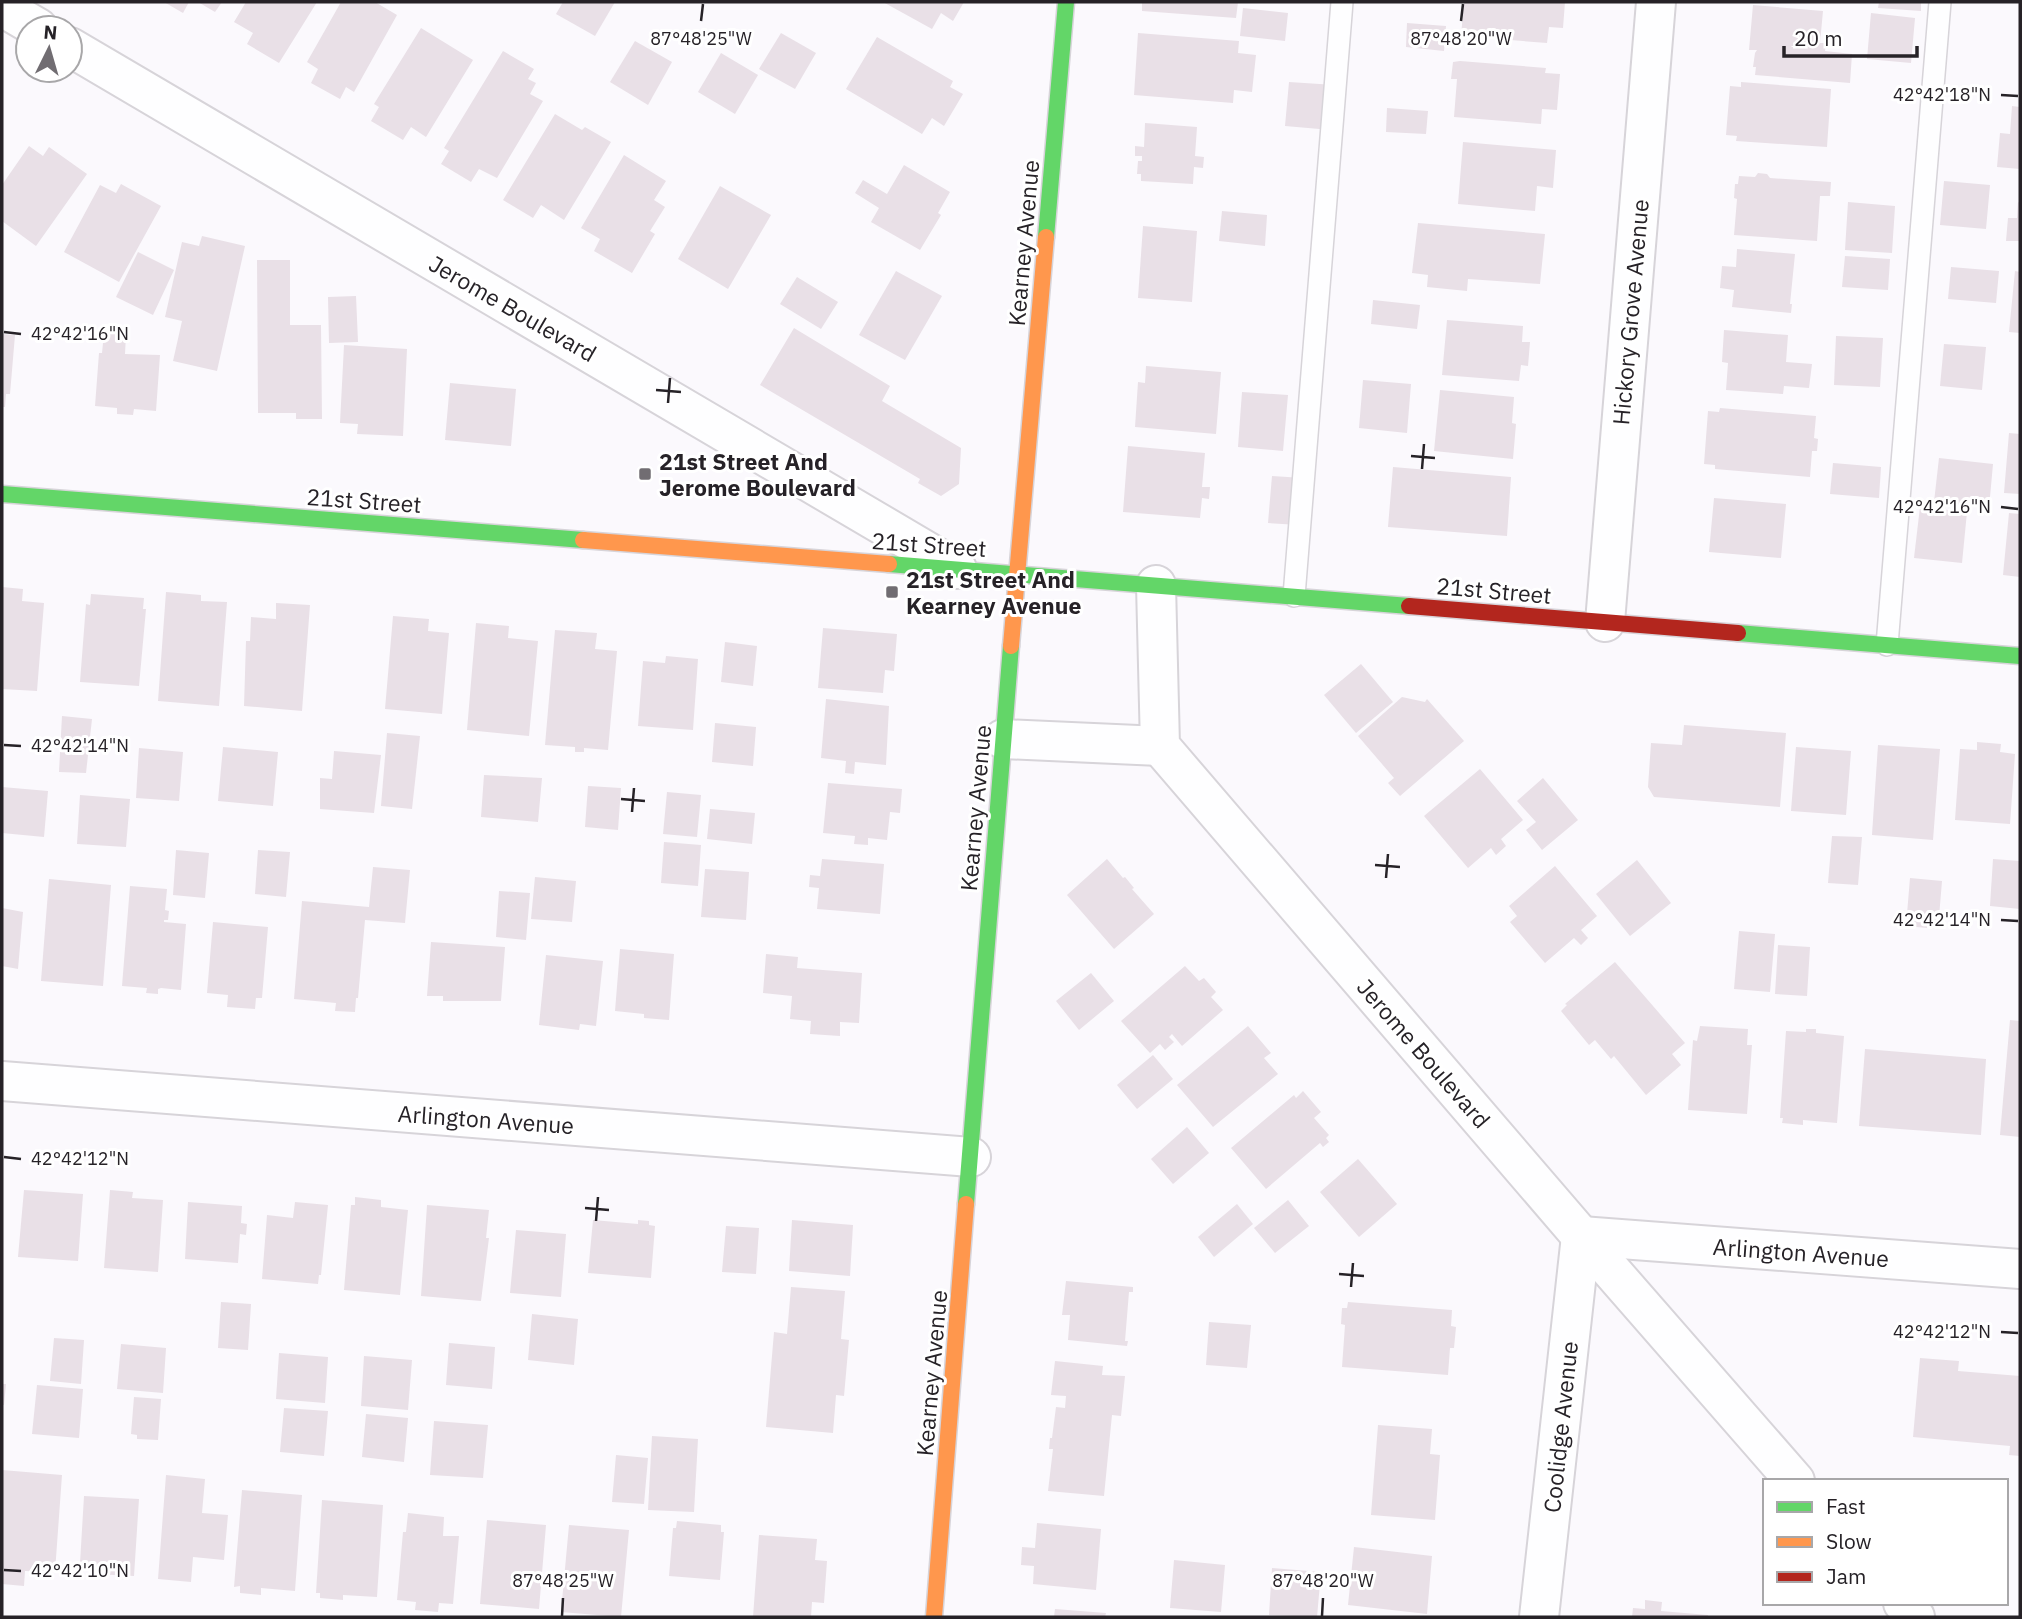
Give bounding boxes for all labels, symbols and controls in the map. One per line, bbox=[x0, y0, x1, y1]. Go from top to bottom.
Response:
north arrow bbox=[14, 14, 84, 84]
scale bar bbox=[1784, 14, 1917, 58]
text: N bbox=[43, 20, 58, 45]
text: 20 m bbox=[1794, 24, 1843, 52]
text: 87°48'25"W bbox=[650, 27, 752, 50]
text: 87°48'20"W bbox=[1410, 27, 1512, 50]
text: 42°42'18"N bbox=[1893, 83, 1991, 106]
street label: Kearney Avenue bbox=[1001, 159, 1045, 327]
street label: Hickory Grove Avenue bbox=[1605, 198, 1655, 426]
street label: Jerome Boulevard bbox=[424, 248, 602, 368]
text: 42°42'16"N bbox=[31, 322, 129, 345]
place label: 21st Street And Jerome Boulevard bbox=[659, 446, 856, 502]
marker: 21st Street And Jerome Boulevard bbox=[637, 466, 653, 482]
street label: 21st Street bbox=[305, 481, 423, 519]
text: 42°42'16"N bbox=[1893, 495, 1991, 518]
street label: 21st Street bbox=[870, 525, 988, 563]
place label: 21st Street And Kearney Avenue bbox=[906, 564, 1082, 620]
street label: 21st Street bbox=[1435, 570, 1553, 610]
marker: 21st Street And Kearney Avenue bbox=[884, 584, 900, 600]
street label: Kearney Avenue bbox=[953, 724, 997, 892]
text: 42°42'14"N bbox=[31, 734, 129, 757]
text: 42°42'14"N bbox=[1893, 908, 1991, 931]
street label: Jerome Boulevard bbox=[1351, 972, 1497, 1134]
street label: Arlington Avenue bbox=[397, 1098, 575, 1140]
text: 42°42'12"N bbox=[31, 1147, 129, 1170]
street label: Arlington Avenue bbox=[1712, 1231, 1890, 1273]
street label: Kearney Avenue bbox=[909, 1289, 953, 1457]
text: 42°42'12"N bbox=[1893, 1320, 1991, 1343]
street label: Coolidge Avenue bbox=[1536, 1340, 1584, 1514]
legend bbox=[1763, 1479, 2008, 1605]
text: Fast bbox=[1826, 1492, 1866, 1520]
text: Slow bbox=[1826, 1527, 1872, 1555]
text: 42°42'10"N bbox=[31, 1559, 129, 1582]
text: Jam bbox=[1826, 1562, 1866, 1590]
text: 87°48'25"W bbox=[512, 1569, 614, 1592]
text: 87°48'20"W bbox=[1272, 1569, 1374, 1592]

